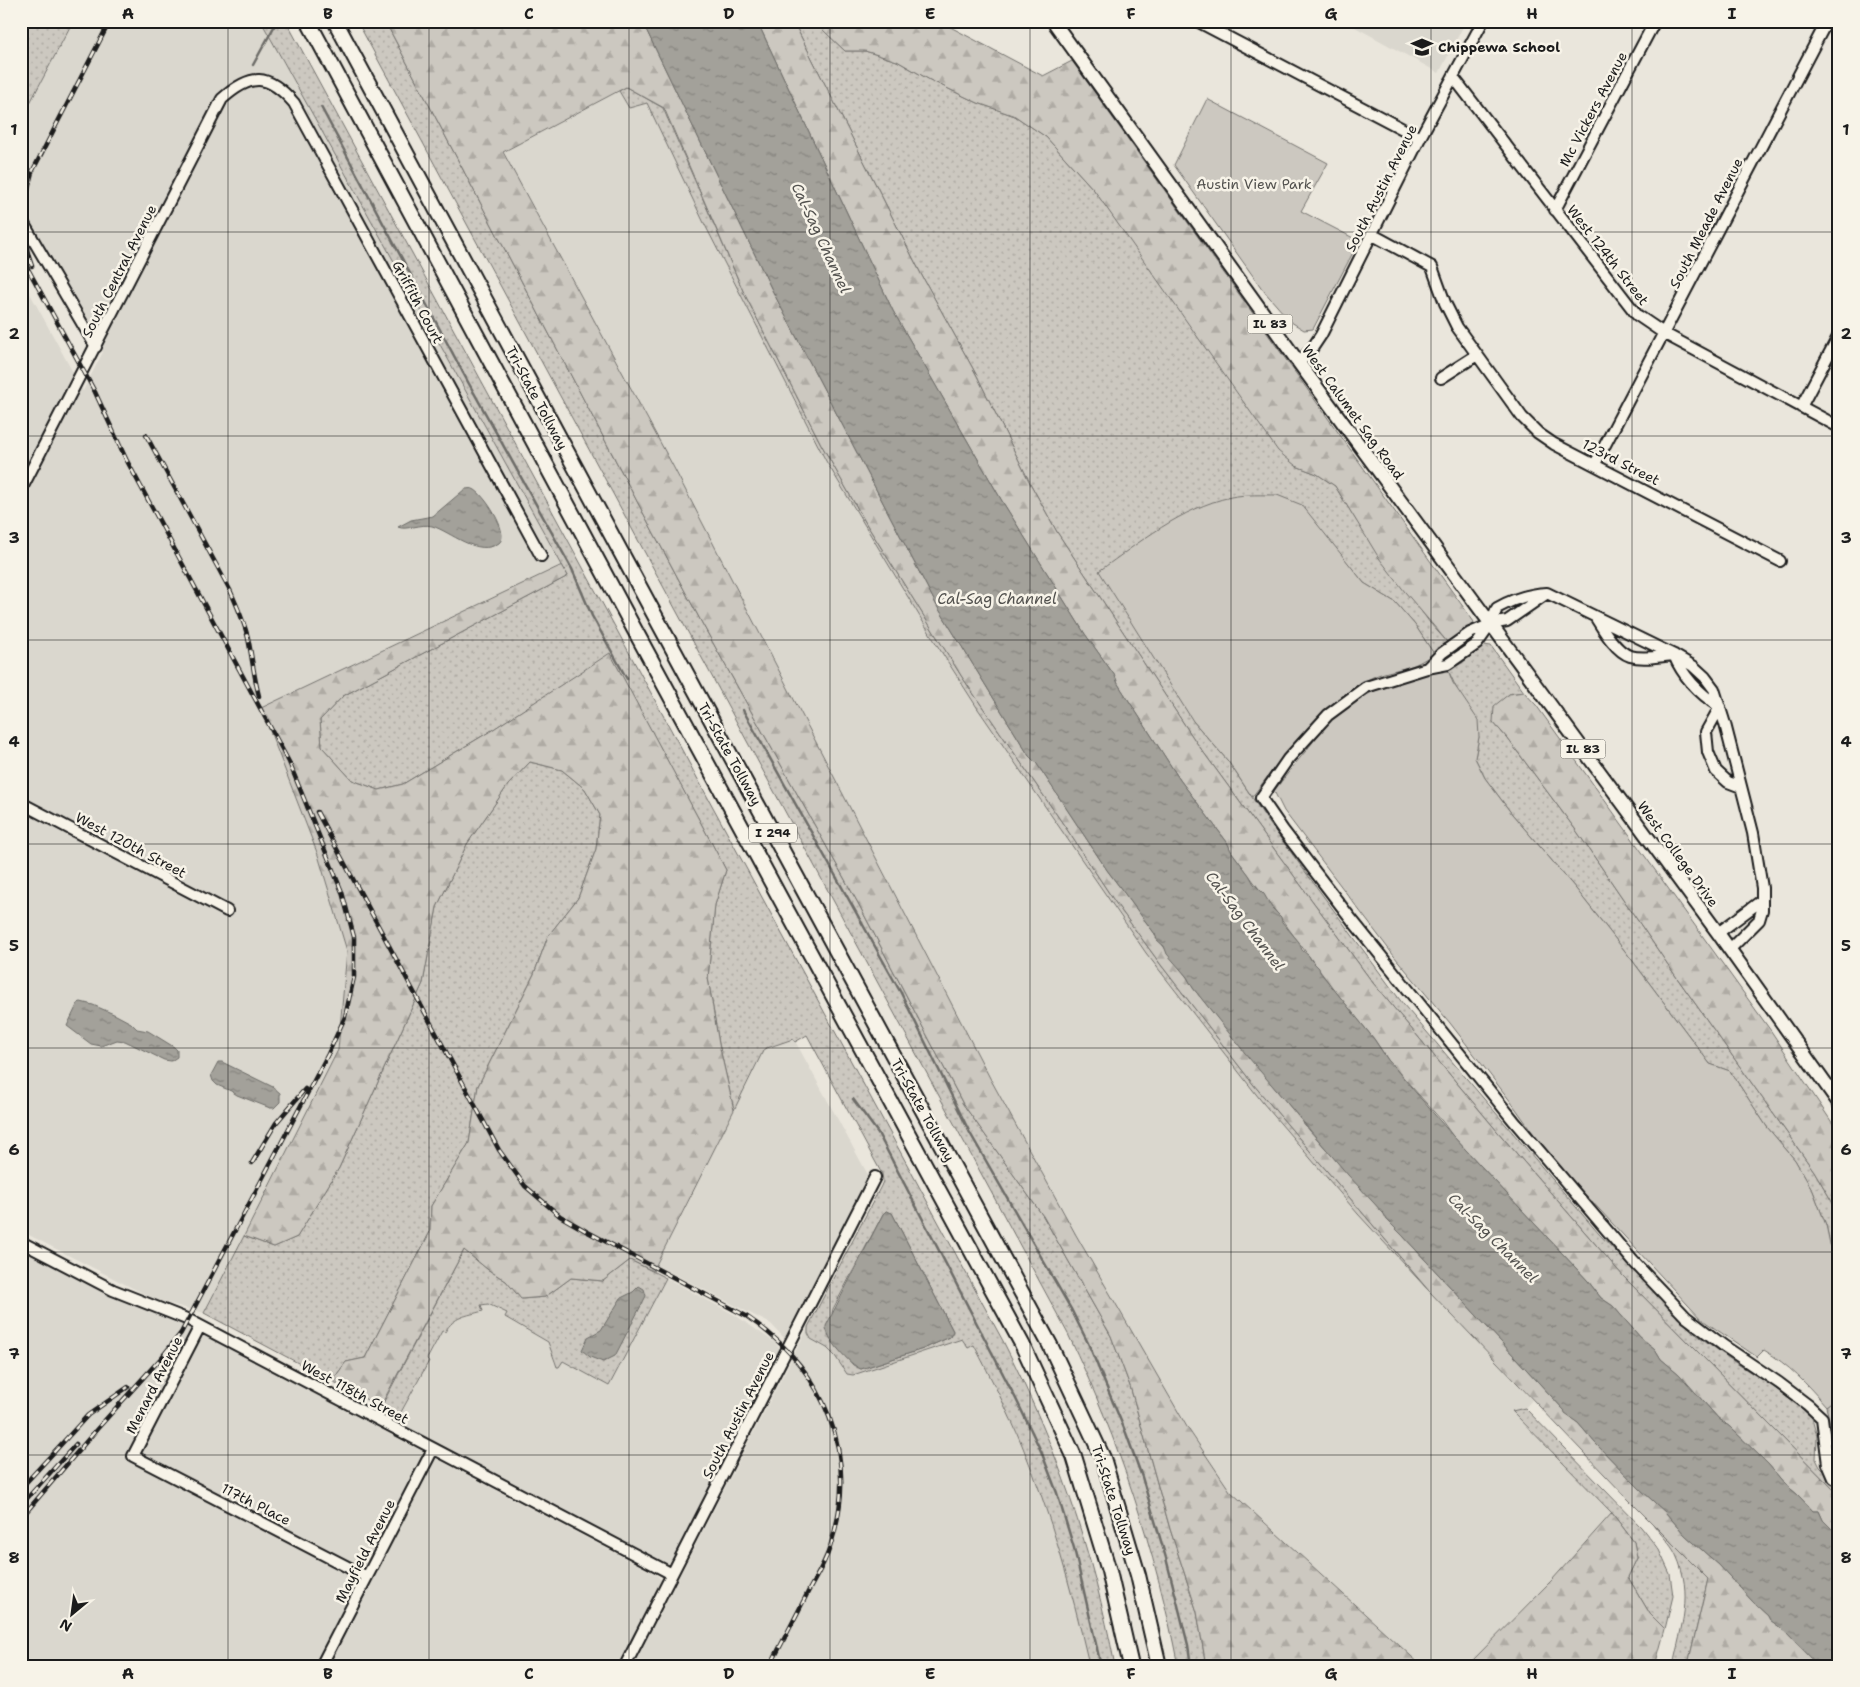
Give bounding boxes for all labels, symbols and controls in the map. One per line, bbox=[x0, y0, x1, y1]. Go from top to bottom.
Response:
text: A bbox=[122, 3, 134, 24]
text: B bbox=[323, 3, 333, 24]
text: C bbox=[524, 3, 534, 24]
text: D bbox=[723, 3, 735, 24]
text: E bbox=[925, 3, 935, 24]
text: F bbox=[1126, 3, 1136, 24]
text: G bbox=[1325, 3, 1338, 24]
text: H bbox=[1526, 3, 1538, 24]
text: I bbox=[1728, 3, 1737, 24]
school or university icon: Chippewa School bbox=[1409, 34, 1435, 60]
place label: Chippewa School bbox=[1438, 38, 1560, 56]
street label: Mc Vickers Avenue bbox=[1555, 48, 1631, 170]
text: 1 bbox=[10, 119, 18, 140]
text: 1 bbox=[1842, 119, 1850, 140]
street label: South Austin Avenue bbox=[1341, 121, 1421, 255]
street label: South Meade Avenue bbox=[1665, 155, 1747, 291]
park label: Austin View Park bbox=[1196, 175, 1312, 193]
water label: Cal-Sag Channel bbox=[787, 180, 855, 297]
street label: South Central Avenue bbox=[78, 201, 160, 340]
street label: West 124th Street bbox=[1563, 201, 1653, 309]
street label: Griffith Court bbox=[389, 257, 447, 347]
road number: IL 83 bbox=[1248, 314, 1292, 334]
text: 2 bbox=[8, 323, 20, 344]
text: 2 bbox=[1840, 323, 1852, 344]
street label: West Calumet Sag Road bbox=[1298, 341, 1408, 483]
street label: Tri-State Tollway bbox=[502, 343, 572, 453]
street label: 123rd Street bbox=[1579, 435, 1663, 489]
text: 3 bbox=[8, 527, 20, 548]
text: 3 bbox=[1840, 527, 1852, 548]
water label: Cal-Sag Channel bbox=[937, 589, 1057, 609]
street label: Tri-State Tollway bbox=[694, 699, 766, 809]
text: 4 bbox=[8, 731, 20, 752]
text: 4 bbox=[1840, 731, 1852, 752]
road number: IL 83 bbox=[1560, 740, 1606, 759]
street label: West College Drive bbox=[1634, 798, 1722, 911]
street label: West 120th Street bbox=[72, 808, 190, 882]
road number: I 294 bbox=[749, 824, 797, 842]
water label: Cal-Sag Channel bbox=[1201, 867, 1289, 975]
text: 5 bbox=[9, 935, 19, 956]
text: 5 bbox=[1841, 935, 1851, 956]
street label: Tri-State Tollway bbox=[887, 1055, 959, 1165]
text: 6 bbox=[8, 1139, 20, 1160]
text: 6 bbox=[1840, 1139, 1852, 1160]
water label: Cal-Sag Channel bbox=[1444, 1189, 1542, 1287]
street label: Menard Avenue bbox=[122, 1333, 186, 1437]
text: 7 bbox=[8, 1343, 20, 1364]
text: 7 bbox=[1840, 1343, 1852, 1364]
street label: South Austin Avenue bbox=[698, 1348, 778, 1482]
street label: West 118th Street bbox=[298, 1356, 412, 1428]
street label: Tri-State Tollway bbox=[1088, 1442, 1140, 1558]
street label: 117th Place bbox=[218, 1479, 294, 1529]
street label: Mayfield Avenue bbox=[331, 1496, 399, 1606]
text: 8 bbox=[8, 1547, 20, 1568]
text: 8 bbox=[1840, 1547, 1852, 1568]
north arrow bbox=[48, 1590, 98, 1640]
text: N bbox=[56, 1615, 75, 1636]
text: A bbox=[122, 1663, 134, 1684]
text: B bbox=[323, 1663, 333, 1684]
text: C bbox=[524, 1663, 534, 1684]
text: D bbox=[723, 1663, 735, 1684]
text: E bbox=[925, 1663, 935, 1684]
text: F bbox=[1126, 1663, 1136, 1684]
text: G bbox=[1325, 1663, 1338, 1684]
text: H bbox=[1526, 1663, 1538, 1684]
text: I bbox=[1728, 1663, 1737, 1684]

